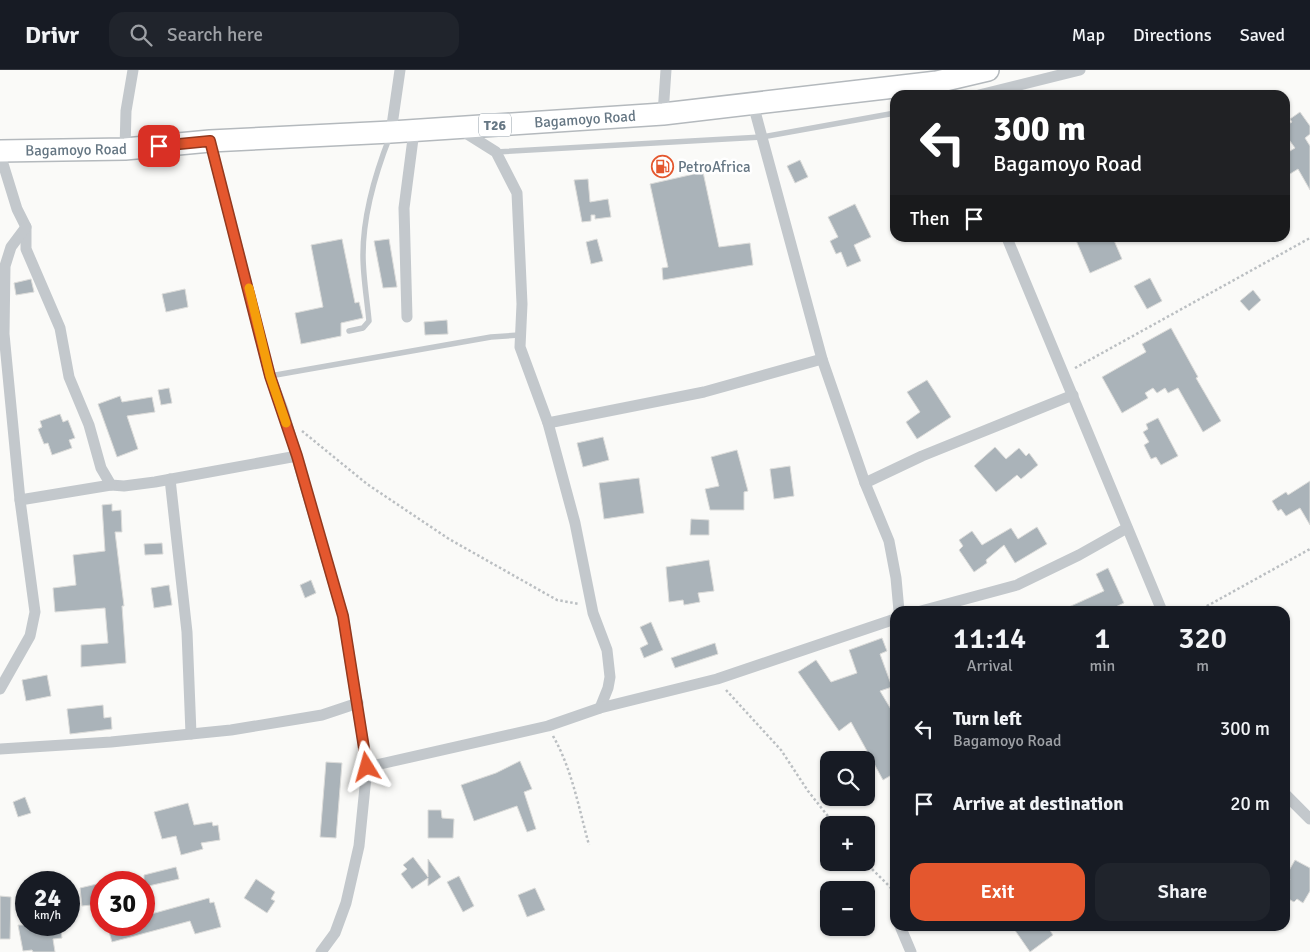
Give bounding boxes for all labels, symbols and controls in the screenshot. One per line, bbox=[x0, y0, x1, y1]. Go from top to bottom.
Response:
search box bbox=[109, 12, 459, 57]
text: Drivr bbox=[25, 20, 79, 50]
icon: search bbox=[127, 21, 155, 49]
text: Search here bbox=[167, 23, 263, 47]
text: Map bbox=[1072, 24, 1105, 46]
text: Directions bbox=[1133, 24, 1212, 46]
text: Saved bbox=[1240, 24, 1285, 46]
street label: Bagamoyo Road bbox=[534, 107, 636, 132]
text: 300 m bbox=[993, 107, 1086, 150]
icon: left bbox=[910, 110, 975, 175]
road number: T26 bbox=[479, 114, 511, 136]
pin bbox=[138, 125, 180, 167]
icon: arrive bbox=[145, 132, 173, 160]
street label: Bagamoyo Road bbox=[25, 140, 127, 160]
text: Bagamoyo Road bbox=[993, 150, 1142, 177]
fuel station icon: PetroAfrica bbox=[650, 155, 674, 179]
place label: PetroAfrica bbox=[678, 158, 751, 176]
icon: arrive bbox=[960, 205, 988, 233]
text: Then bbox=[910, 207, 950, 231]
text: 11:14 bbox=[953, 620, 1026, 657]
text: 1 bbox=[1094, 620, 1110, 657]
text: 320 bbox=[1178, 620, 1227, 657]
text: Arrival bbox=[967, 656, 1013, 676]
text: min bbox=[1089, 656, 1115, 676]
text: m bbox=[1196, 656, 1209, 676]
text: Turn left bbox=[953, 707, 1022, 731]
icon: left bbox=[910, 715, 938, 743]
text: 300 m bbox=[1220, 717, 1270, 741]
text: Bagamoyo Road bbox=[953, 731, 1061, 751]
position arrow bbox=[340, 740, 392, 792]
map controls bbox=[820, 751, 875, 936]
button: search bbox=[820, 751, 875, 806]
icon: arrive bbox=[910, 790, 938, 818]
text: Arrive at destination bbox=[953, 792, 1124, 816]
text: 20 m bbox=[1230, 792, 1270, 816]
button: + bbox=[820, 816, 875, 871]
button: Exit bbox=[910, 863, 1085, 921]
button: Share bbox=[1095, 863, 1270, 921]
speed limit sign: 30 bbox=[90, 871, 155, 936]
button: − bbox=[820, 881, 875, 936]
text: 24 bbox=[34, 882, 61, 913]
text: km/h bbox=[34, 908, 61, 923]

